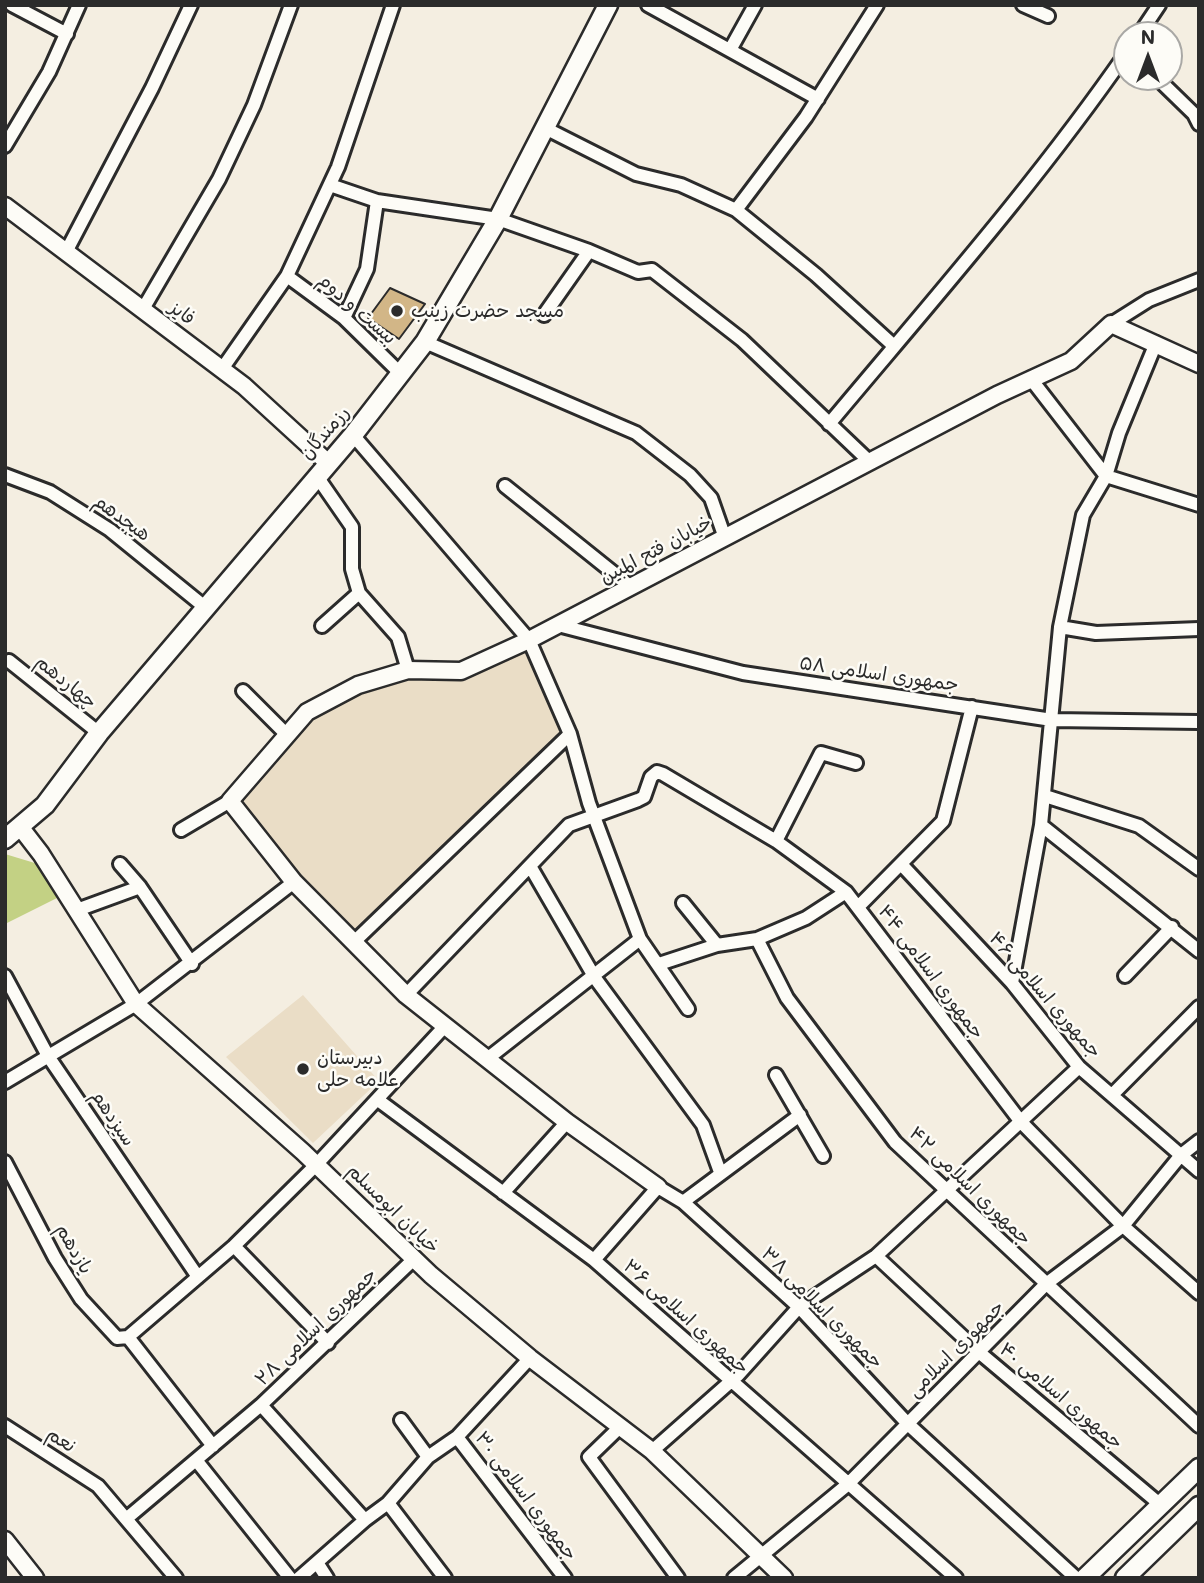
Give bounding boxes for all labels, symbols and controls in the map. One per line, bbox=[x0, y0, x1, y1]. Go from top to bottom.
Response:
north arrow bbox=[1113, 21, 1183, 91]
text: N bbox=[1141, 24, 1155, 49]
street label: بیست و دوم bbox=[313, 269, 401, 349]
street label: فایز bbox=[165, 296, 199, 330]
place label: مسجد حضرت زینب bbox=[411, 300, 564, 322]
marker: مسجد حضرت زینب bbox=[389, 303, 405, 319]
street label: رزمندگان bbox=[296, 402, 354, 464]
street label: هیجدهم bbox=[89, 490, 155, 546]
street label: خیابان فتح المبین bbox=[596, 511, 716, 589]
street label: چهاردهم bbox=[31, 650, 101, 714]
street label: جمهوری اسلامی ۵۸ bbox=[798, 652, 960, 696]
street label: جمهوری اسلامی ۴۴ bbox=[873, 900, 989, 1044]
street label: جمهوری اسلامی ۴۶ bbox=[984, 927, 1106, 1063]
place label: دبیرستان علامه حلی bbox=[317, 1047, 400, 1091]
marker: دبیرستان علامه حلی bbox=[295, 1061, 311, 1077]
street label: سیزدهم bbox=[86, 1085, 140, 1151]
street label: جمهوری اسلامی ۴۲ bbox=[904, 1122, 1036, 1250]
street label: خیابان ابومسلم bbox=[342, 1159, 444, 1259]
street label: یازدهم bbox=[51, 1220, 97, 1278]
street label: جمهوری اسلامی ۳۸ bbox=[756, 1242, 888, 1374]
street label: جمهوری اسلامی ۳۶ bbox=[619, 1255, 753, 1379]
street label: جمهوری اسلامی ۲۸ bbox=[251, 1263, 381, 1391]
street label: جمهوری اسلامی bbox=[903, 1296, 1009, 1402]
street label: جمهوری اسلامی ۴۰ bbox=[995, 1338, 1127, 1454]
street label: نعم bbox=[42, 1422, 80, 1458]
street label: جمهوری اسلامی ۳۰ bbox=[470, 1427, 582, 1565]

